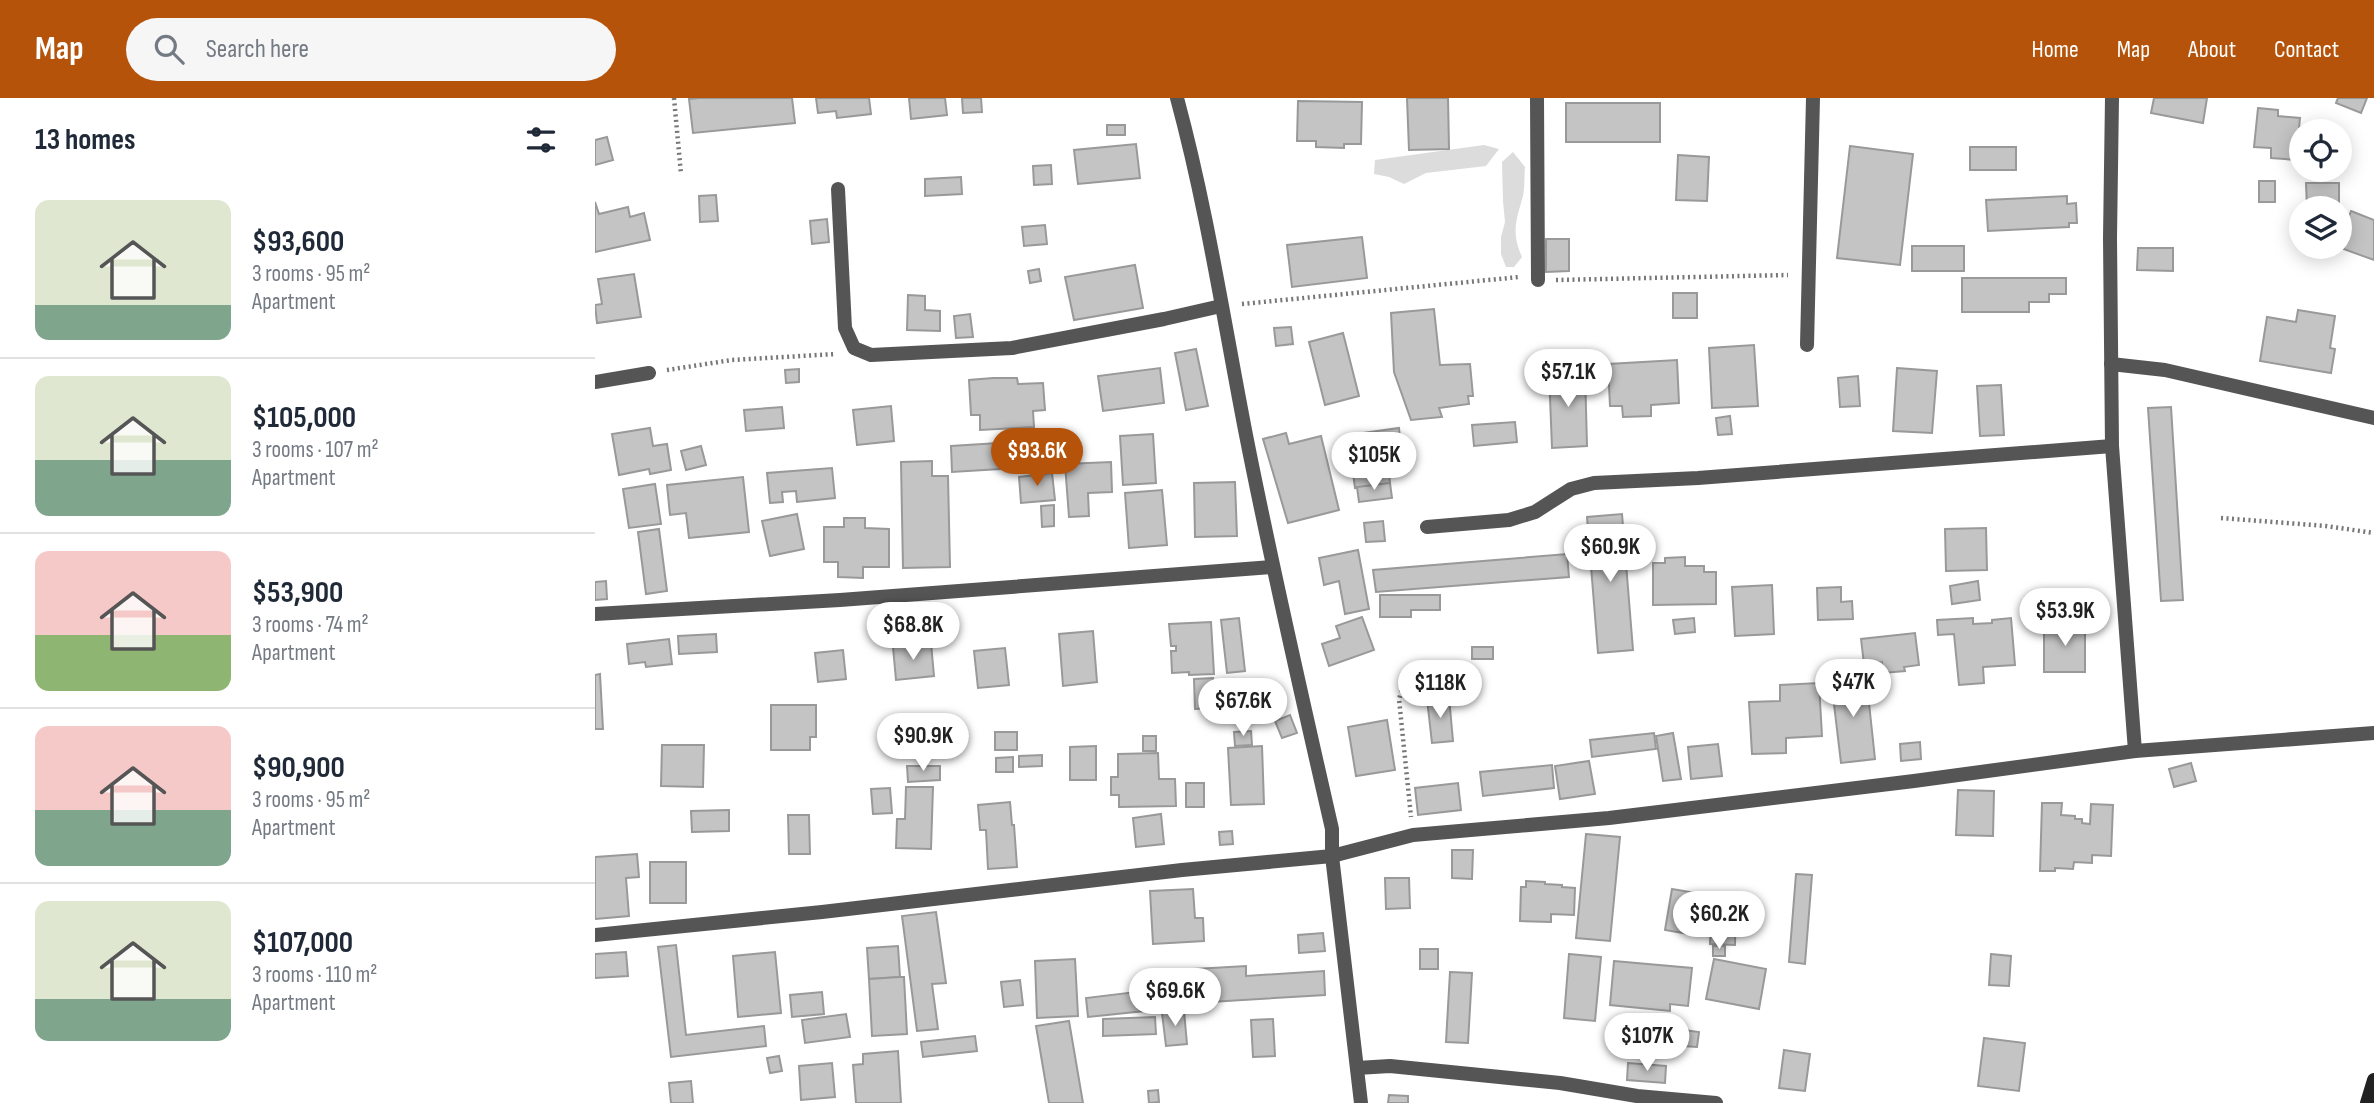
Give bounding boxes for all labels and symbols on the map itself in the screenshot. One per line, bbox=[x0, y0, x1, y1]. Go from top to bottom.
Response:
pin: $57.1K bbox=[1511, 350, 1625, 409]
pin: $93.6K bbox=[980, 428, 1094, 488]
pin: $105K bbox=[1325, 432, 1423, 492]
pin: $60.9K bbox=[1553, 524, 1667, 584]
pin: $53.9K bbox=[2008, 588, 2122, 648]
pin: $68.8K bbox=[856, 602, 970, 662]
pin: $118K bbox=[1391, 660, 1489, 720]
pin: $47K bbox=[1812, 660, 1894, 719]
pin: $67.6K bbox=[1186, 678, 1300, 738]
pin: $90.9K bbox=[866, 714, 980, 773]
pin: $60.2K bbox=[1662, 892, 1776, 951]
pin: $69.6K bbox=[1118, 968, 1232, 1028]
pin: $107K bbox=[1598, 1014, 1696, 1073]

